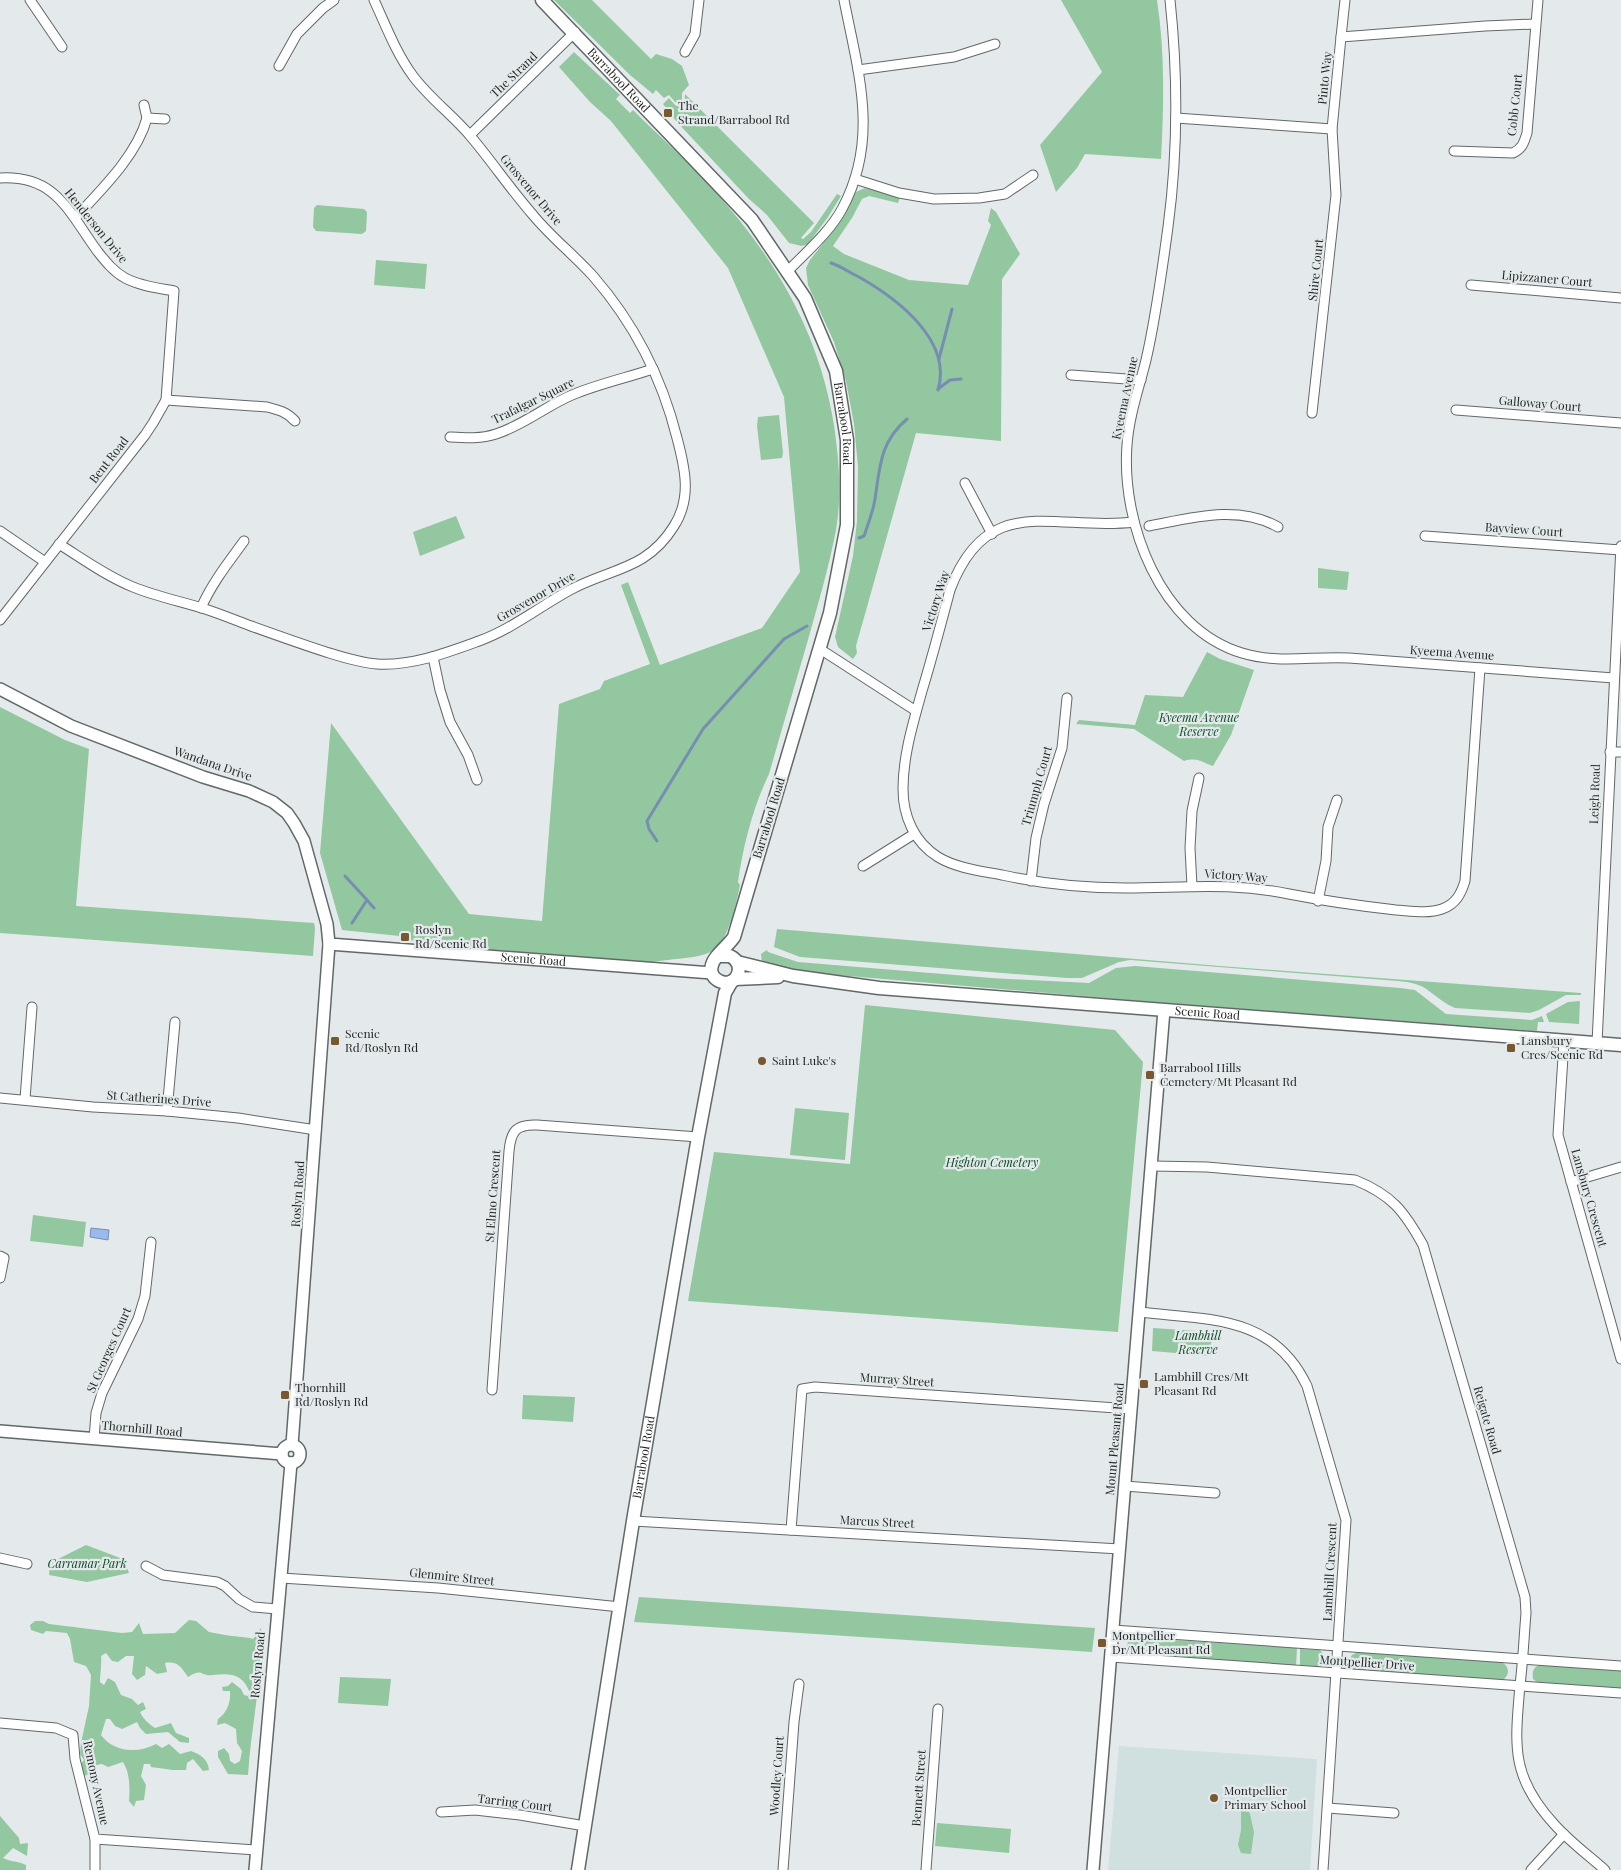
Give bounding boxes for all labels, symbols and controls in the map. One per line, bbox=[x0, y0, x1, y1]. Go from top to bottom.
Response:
street label: Barrabool Road bbox=[585, 44, 654, 115]
street label: The Strand bbox=[486, 48, 540, 101]
street label: Pinto Way bbox=[1313, 51, 1335, 105]
street label: Cobb Court bbox=[1503, 72, 1525, 137]
place label: The Strand/Barrabool Rd bbox=[678, 97, 790, 127]
marker: The Strand/Barrabool Rd bbox=[662, 107, 674, 119]
street label: Grosvenor Drive bbox=[497, 150, 566, 228]
street label: Henderson Drive bbox=[62, 185, 132, 266]
street label: Shire Court bbox=[1304, 237, 1326, 302]
street label: Lipizzaner Court bbox=[1501, 266, 1594, 290]
street label: Kyeema Avenue bbox=[1107, 355, 1141, 441]
street label: Trafalgar Square bbox=[489, 373, 576, 427]
street label: Barrabool Road bbox=[831, 381, 856, 465]
street label: Galloway Court bbox=[1498, 391, 1583, 415]
street label: Bent Road bbox=[85, 433, 131, 486]
street label: Bayview Court bbox=[1485, 518, 1564, 540]
street label: Grosvenor Drive bbox=[493, 567, 578, 625]
street label: Victory Way bbox=[917, 568, 952, 634]
street label: Kyeema Avenue bbox=[1409, 641, 1495, 663]
park label: Kyeema Avenue Reserve bbox=[1158, 709, 1239, 739]
street label: Wandana Drive bbox=[171, 742, 255, 784]
street label: Triumph Court bbox=[1017, 743, 1055, 828]
street label: Leigh Road bbox=[1585, 764, 1603, 824]
street label: Barrabool Road bbox=[748, 775, 788, 860]
street label: Victory Way bbox=[1203, 865, 1268, 885]
place label: Roslyn Rd/Scenic Rd bbox=[415, 921, 487, 951]
marker: Roslyn Rd/Scenic Rd bbox=[399, 931, 411, 943]
street label: Scenic Road bbox=[500, 948, 567, 969]
street label: Scenic Road bbox=[1174, 1002, 1241, 1023]
place label: Scenic Rd/Roslyn Rd bbox=[345, 1025, 418, 1055]
place label: Lansbury Cres/Scenic Rd bbox=[1521, 1032, 1603, 1062]
marker: Scenic Rd/Roslyn Rd bbox=[329, 1035, 341, 1047]
marker: Lansbury Cres/Scenic Rd bbox=[1505, 1042, 1517, 1054]
place label: Saint Luke's bbox=[772, 1052, 836, 1068]
marker: Saint Luke's bbox=[756, 1055, 768, 1067]
place label: Barrabool Hills Cemetery/Mt Pleasant Rd bbox=[1160, 1059, 1297, 1089]
marker: Barrabool Hills Cemetery/Mt Pleasant Rd bbox=[1144, 1069, 1156, 1081]
street label: St Catherines Drive bbox=[106, 1086, 212, 1110]
street label: Lansbury Crescent bbox=[1568, 1147, 1612, 1249]
street label: St Elmo Crescent bbox=[481, 1148, 503, 1243]
park label: Highton Cemetery bbox=[945, 1154, 1038, 1170]
street label: Roslyn Road bbox=[287, 1160, 307, 1228]
street label: St Georges Court bbox=[82, 1304, 134, 1395]
park label: Lambhill Reserve bbox=[1174, 1327, 1222, 1357]
street label: Murray Street bbox=[859, 1368, 936, 1390]
place label: Lambhill Cres/Mt Pleasant Rd bbox=[1154, 1368, 1249, 1398]
marker: Lambhill Cres/Mt Pleasant Rd bbox=[1138, 1378, 1150, 1390]
place label: Thornhill Rd/Roslyn Rd bbox=[295, 1379, 368, 1409]
street label: Mount Pleasant Road bbox=[1101, 1382, 1127, 1496]
street label: Reigate Road bbox=[1471, 1384, 1505, 1456]
marker: Thornhill Rd/Roslyn Rd bbox=[279, 1389, 291, 1401]
street label: Barrabool Road bbox=[628, 1414, 658, 1500]
street label: Thornhill Road bbox=[101, 1416, 183, 1440]
street label: Marcus Street bbox=[839, 1511, 916, 1531]
street label: Lambhill Crescent bbox=[1318, 1521, 1340, 1622]
park label: Carramar Park bbox=[47, 1555, 127, 1571]
street label: Glenmire Street bbox=[409, 1564, 496, 1589]
place label: Montpellier Dr/Mt Pleasant Rd bbox=[1112, 1627, 1210, 1657]
street label: Roslyn Road bbox=[246, 1631, 268, 1699]
marker: Montpellier Dr/Mt Pleasant Rd bbox=[1096, 1637, 1108, 1649]
street label: Montpellier Drive bbox=[1319, 1651, 1415, 1673]
street label: Woodley Court bbox=[765, 1735, 787, 1817]
street label: Remony Avenue bbox=[80, 1739, 114, 1827]
street label: Bennett Street bbox=[907, 1748, 929, 1827]
place label: Montpellier Primary School bbox=[1224, 1782, 1307, 1812]
street label: Tarring Court bbox=[477, 1789, 554, 1815]
marker: Montpellier Primary School bbox=[1208, 1792, 1220, 1804]

